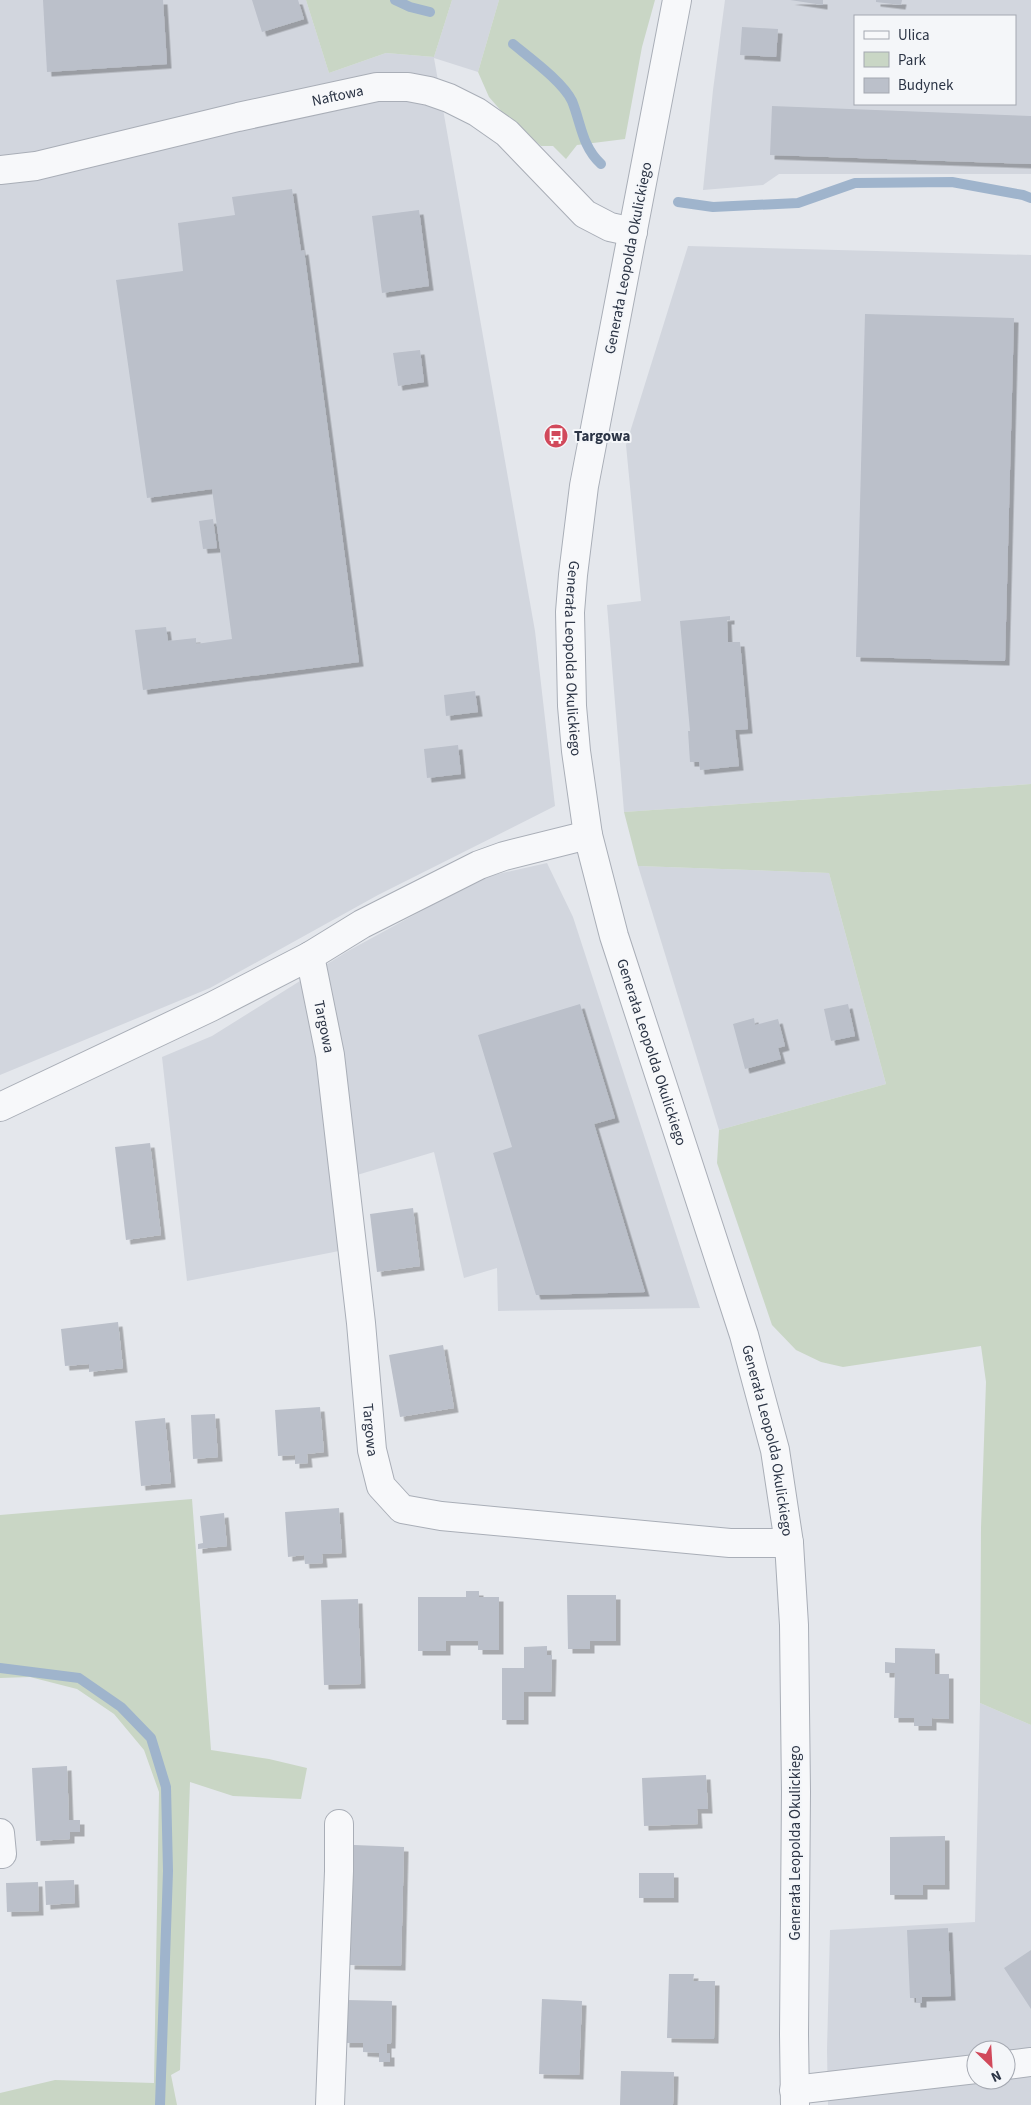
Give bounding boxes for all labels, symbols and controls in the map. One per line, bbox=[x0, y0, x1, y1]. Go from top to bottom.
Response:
legend bbox=[854, 15, 1016, 105]
text: Ulica bbox=[898, 25, 929, 46]
text: Park bbox=[898, 50, 927, 71]
text: Budynek bbox=[898, 75, 954, 96]
street label: Naftowa bbox=[310, 80, 365, 112]
street label: Generała Leopolda Okulickiego bbox=[600, 160, 657, 356]
bus stop icon: Targowa bbox=[543, 423, 569, 449]
place label: Targowa bbox=[574, 426, 631, 447]
street label: Generała Leopolda Okulickiego bbox=[559, 560, 587, 757]
street label: Generała Leopolda Okulickiego bbox=[611, 956, 692, 1148]
street label: Targowa bbox=[308, 999, 339, 1055]
street label: Generała Leopolda Okulickiego bbox=[736, 1343, 798, 1538]
street label: Targowa bbox=[357, 1402, 383, 1459]
street label: Generała Leopolda Okulickiego bbox=[785, 1745, 806, 1941]
north arrow bbox=[966, 2040, 1016, 2090]
text: N bbox=[988, 2065, 1005, 2087]

